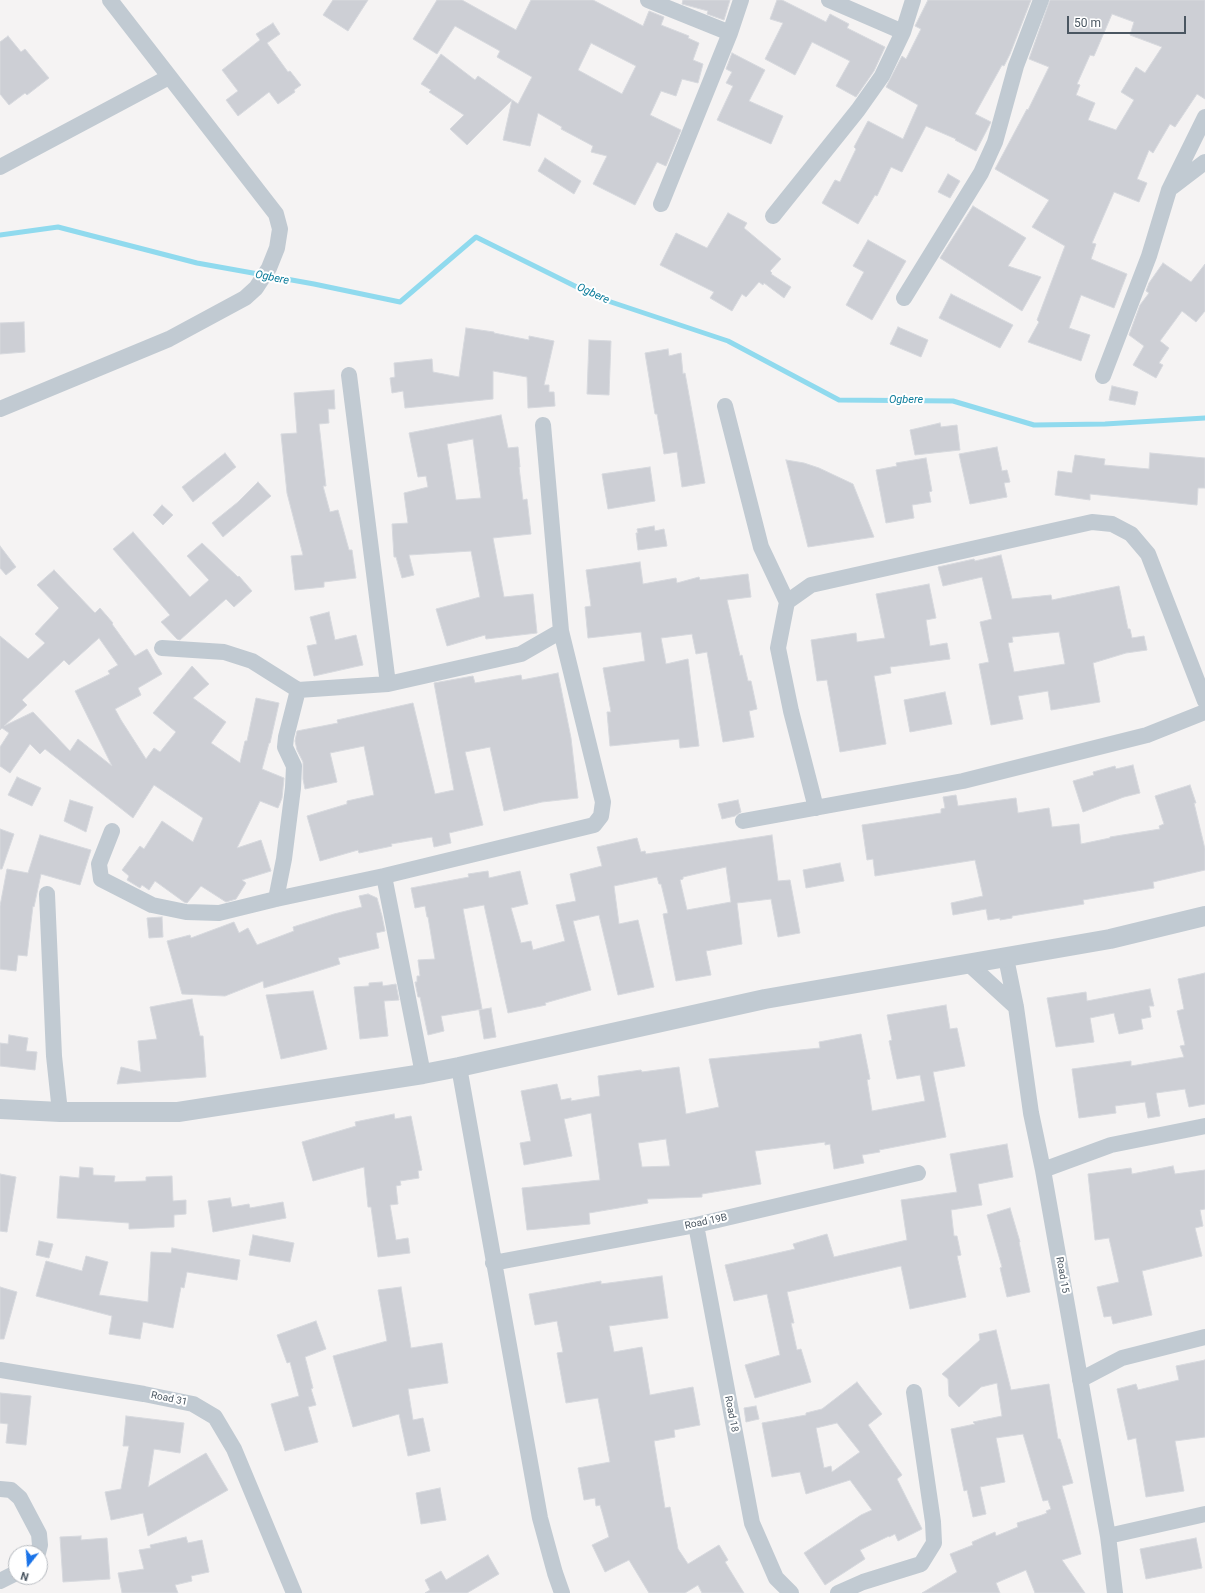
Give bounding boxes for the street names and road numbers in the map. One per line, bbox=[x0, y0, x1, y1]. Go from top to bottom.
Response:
street label: Road 19B bbox=[684, 1212, 728, 1232]
street label: Road 15 bbox=[1053, 1256, 1071, 1294]
street label: Road 31 bbox=[150, 1389, 188, 1409]
street label: Road 18 bbox=[722, 1395, 740, 1433]

